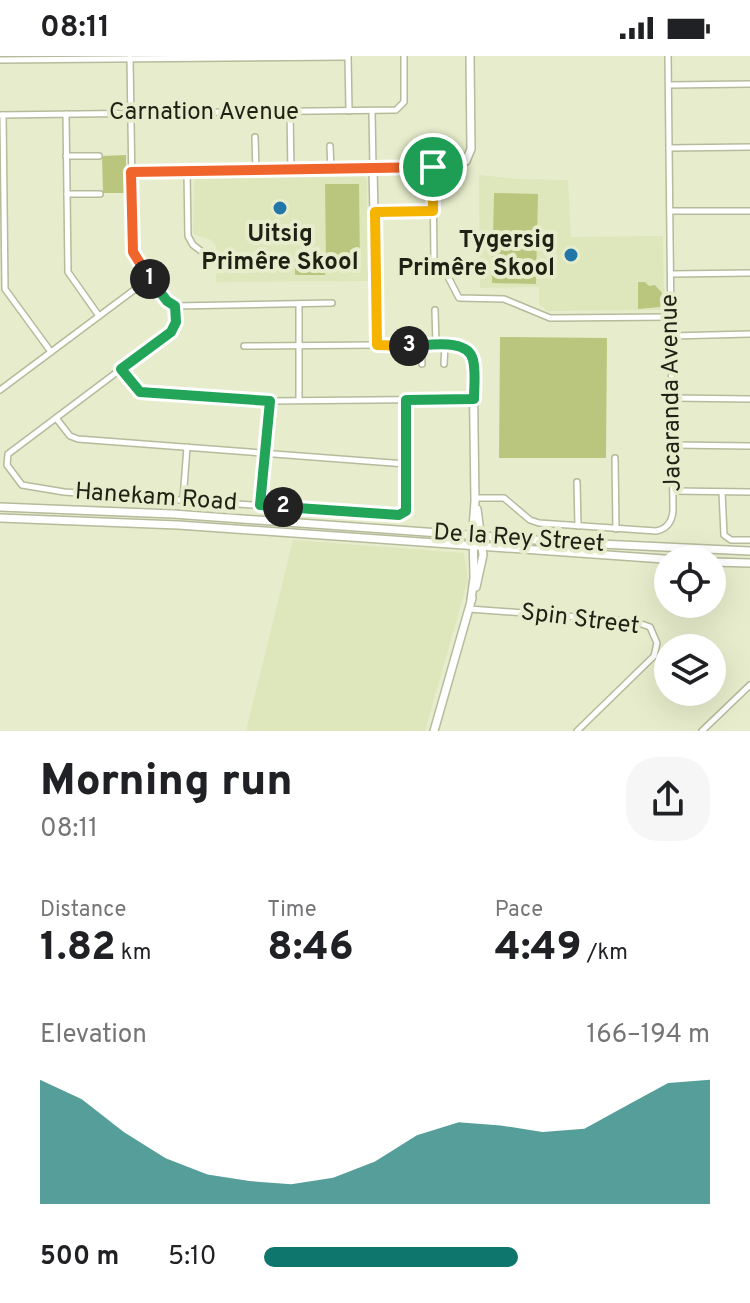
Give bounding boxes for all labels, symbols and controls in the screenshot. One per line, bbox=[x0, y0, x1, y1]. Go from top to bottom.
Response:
text: 08:11 bbox=[40, 10, 110, 47]
street label: Carnation Avenue bbox=[109, 98, 299, 128]
pin bbox=[399, 133, 467, 201]
icon: arrive bbox=[411, 145, 455, 189]
marker: Uitsig Primêre Skool bbox=[271, 199, 289, 217]
place label: Uitsig Primêre Skool bbox=[201, 220, 359, 278]
place label: Tygersig Primêre Skool bbox=[398, 226, 555, 284]
marker: Tygersig Primêre Skool bbox=[562, 246, 580, 264]
pin: 1 bbox=[130, 259, 170, 299]
text: 1 bbox=[146, 265, 154, 292]
street label: Jacaranda Avenue bbox=[655, 294, 689, 492]
pin: 3 bbox=[389, 326, 429, 366]
text: 3 bbox=[402, 332, 416, 359]
street label: Hanekam Road bbox=[74, 477, 238, 519]
pin: 2 bbox=[263, 487, 303, 527]
text: 2 bbox=[276, 493, 290, 520]
street label: De la Rey Street bbox=[432, 518, 606, 560]
map controls bbox=[654, 546, 726, 706]
button: locate bbox=[654, 546, 726, 618]
street label: Spin Street bbox=[519, 598, 641, 642]
button: layers bbox=[654, 634, 726, 706]
text: Morning run bbox=[40, 755, 293, 811]
button: share bbox=[626, 757, 710, 841]
text: 08:11 bbox=[40, 813, 98, 846]
text: Distance bbox=[40, 897, 126, 924]
text: Time bbox=[267, 897, 317, 924]
text: Pace bbox=[495, 897, 543, 924]
text: 1.82 bbox=[40, 924, 116, 974]
text: 8:46 bbox=[267, 924, 354, 974]
text: 4:49 bbox=[495, 924, 582, 974]
text: km bbox=[116, 940, 151, 967]
text: /km bbox=[582, 940, 628, 967]
text: Elevation bbox=[40, 1019, 147, 1052]
text: 166–194 m bbox=[586, 1019, 710, 1052]
text: 500 m bbox=[40, 1241, 119, 1274]
text: 5:10 bbox=[168, 1241, 216, 1274]

